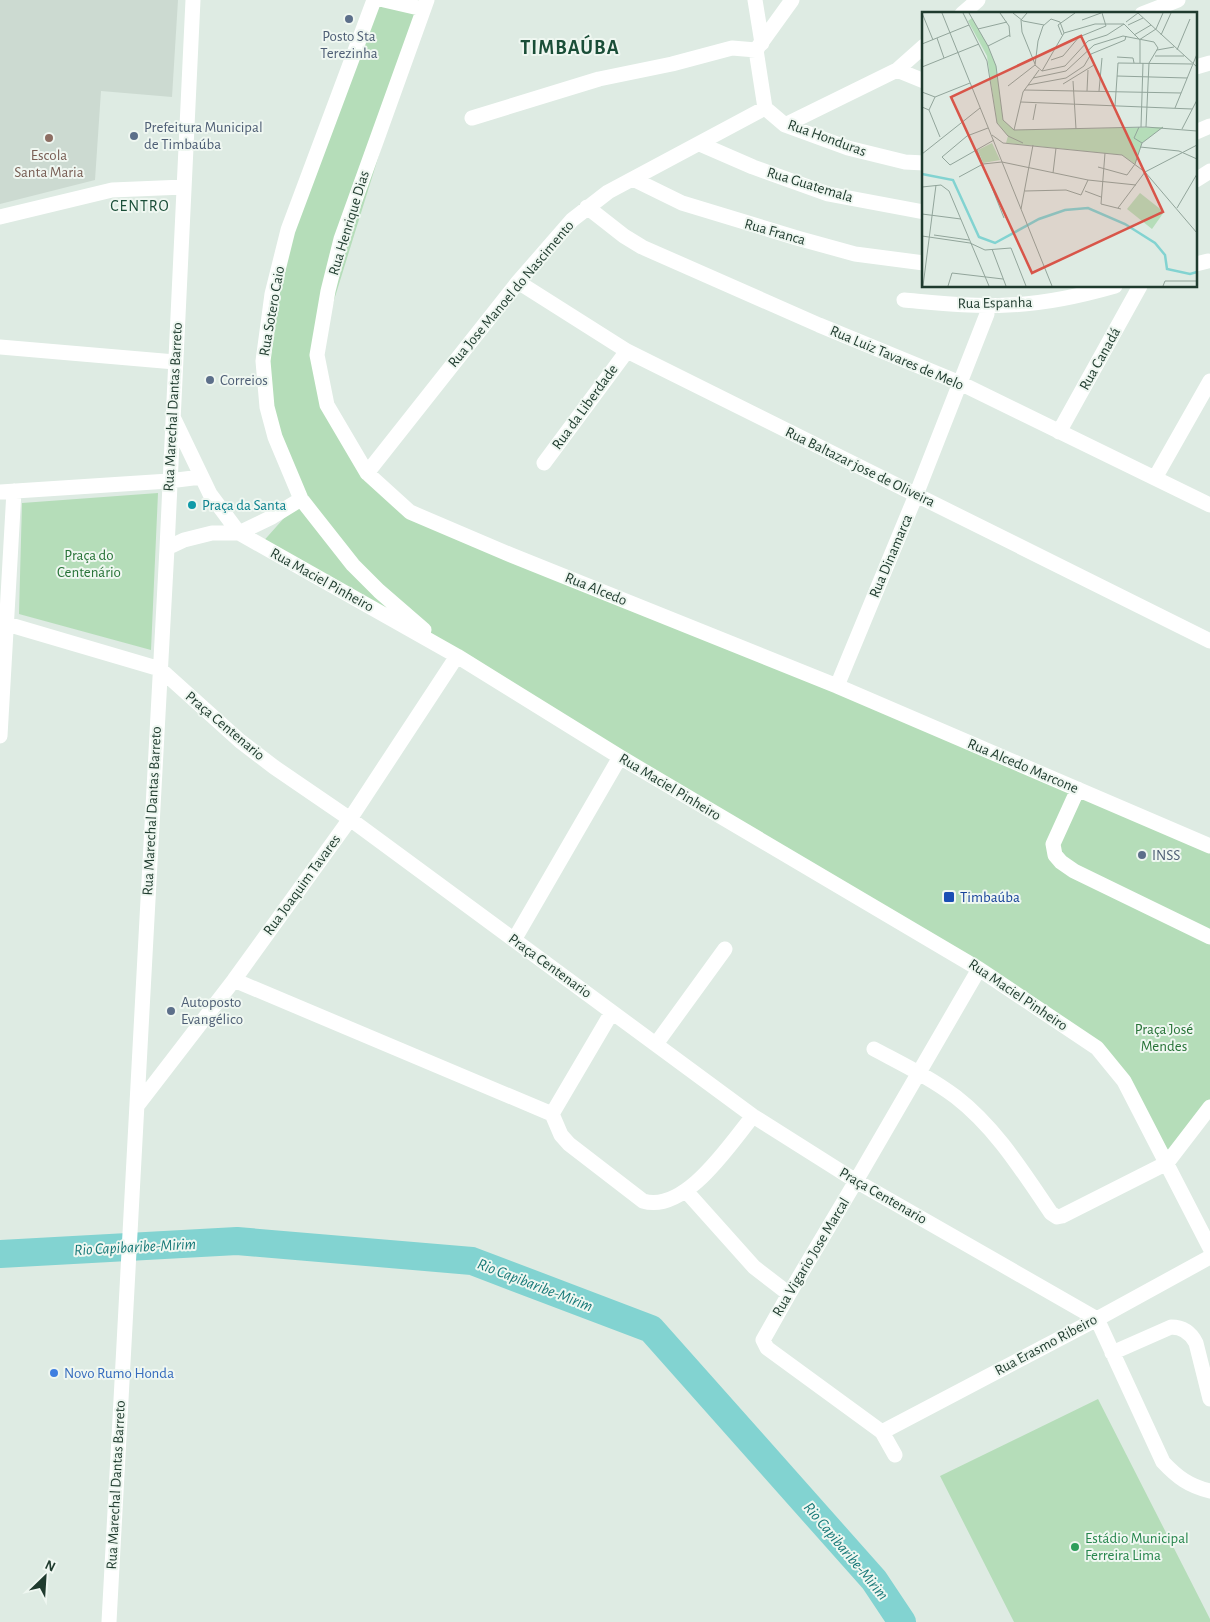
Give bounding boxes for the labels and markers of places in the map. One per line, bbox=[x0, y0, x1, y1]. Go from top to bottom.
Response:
marker: Posto Sta Terezinha bbox=[343, 13, 355, 25]
place label: Posto Sta Terezinha bbox=[320, 29, 378, 61]
place label: Prefeitura Municipal de Timbaúba bbox=[144, 120, 263, 152]
marker: Prefeitura Municipal de Timbaúba bbox=[128, 130, 140, 142]
marker: Escola Santa Maria bbox=[43, 132, 55, 144]
place label: Escola Santa Maria bbox=[14, 148, 84, 180]
place label: Correios bbox=[220, 373, 268, 388]
marker: Correios bbox=[204, 374, 216, 386]
place label: Praça da Santa bbox=[202, 498, 286, 513]
marker: Praça da Santa bbox=[186, 499, 198, 511]
place label: INSS bbox=[1152, 848, 1180, 863]
marker: INSS bbox=[1136, 849, 1148, 861]
marker: Timbaúba bbox=[942, 890, 956, 904]
place label: Timbaúba bbox=[960, 890, 1020, 905]
place label: Autoposto Evangélico bbox=[181, 995, 243, 1027]
marker: Autoposto Evangélico bbox=[165, 1005, 177, 1017]
place label: Novo Rumo Honda bbox=[64, 1366, 174, 1381]
marker: Novo Rumo Honda bbox=[48, 1367, 60, 1379]
place label: Estádio Municipal Ferreira Lima bbox=[1085, 1531, 1189, 1563]
marker: Estádio Municipal Ferreira Lima bbox=[1069, 1541, 1081, 1553]

